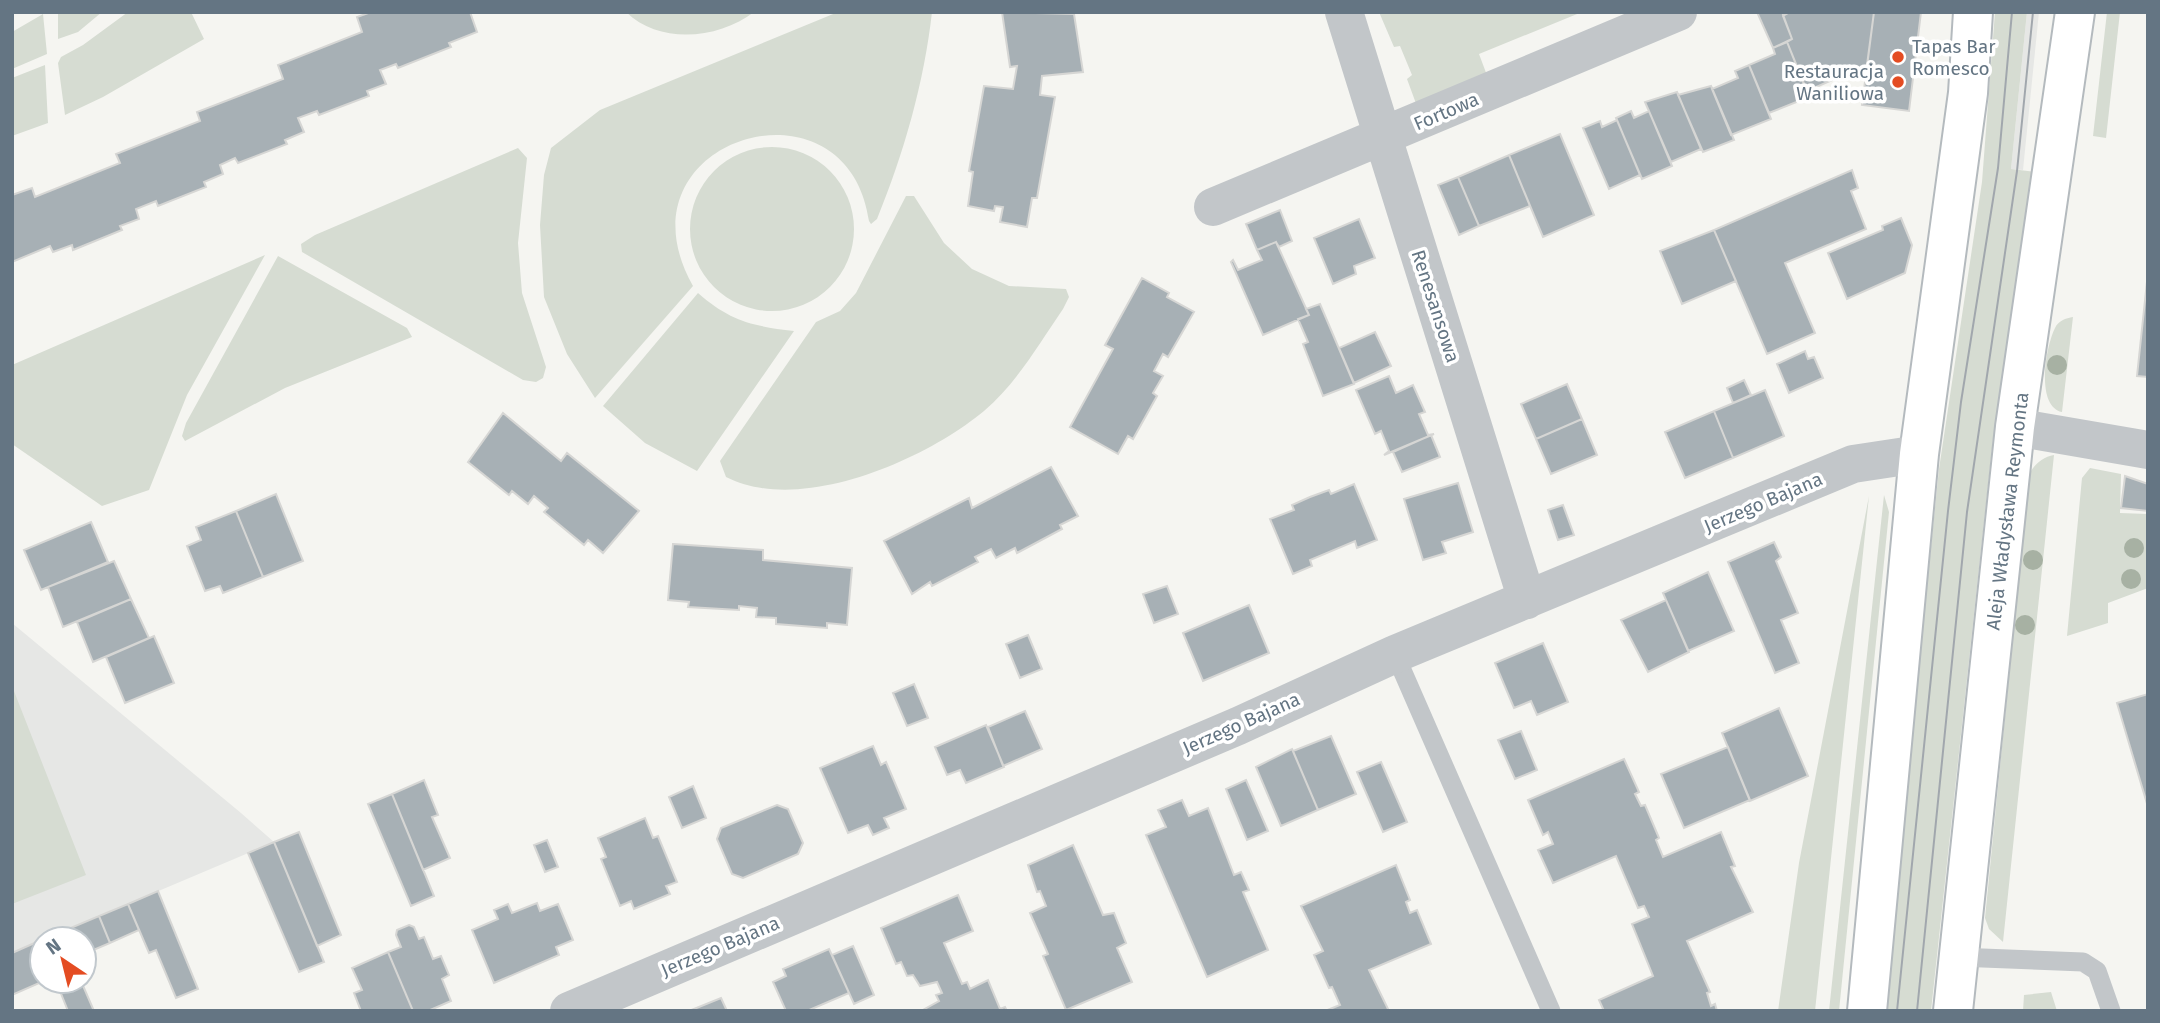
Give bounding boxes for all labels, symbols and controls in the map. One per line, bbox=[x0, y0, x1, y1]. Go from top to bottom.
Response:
place label: Tapas Bar Romesco bbox=[1912, 35, 1996, 80]
marker: Tapas Bar Romesco bbox=[1890, 49, 1906, 65]
place label: Restauracja Waniliowa bbox=[1784, 60, 1884, 105]
marker: Restauracja Waniliowa bbox=[1890, 74, 1906, 90]
street label: Fortowa bbox=[1410, 87, 1482, 135]
street label: Renesansowa bbox=[1407, 247, 1465, 365]
street label: Aleja Władysława Reymonta bbox=[1981, 391, 2034, 631]
street label: Jerzego Bajana bbox=[1701, 467, 1826, 538]
street label: Jerzego Bajana bbox=[1179, 687, 1304, 760]
street label: Jerzego Bajana bbox=[658, 911, 783, 982]
north arrow bbox=[28, 925, 98, 995]
text: N bbox=[42, 933, 65, 960]

